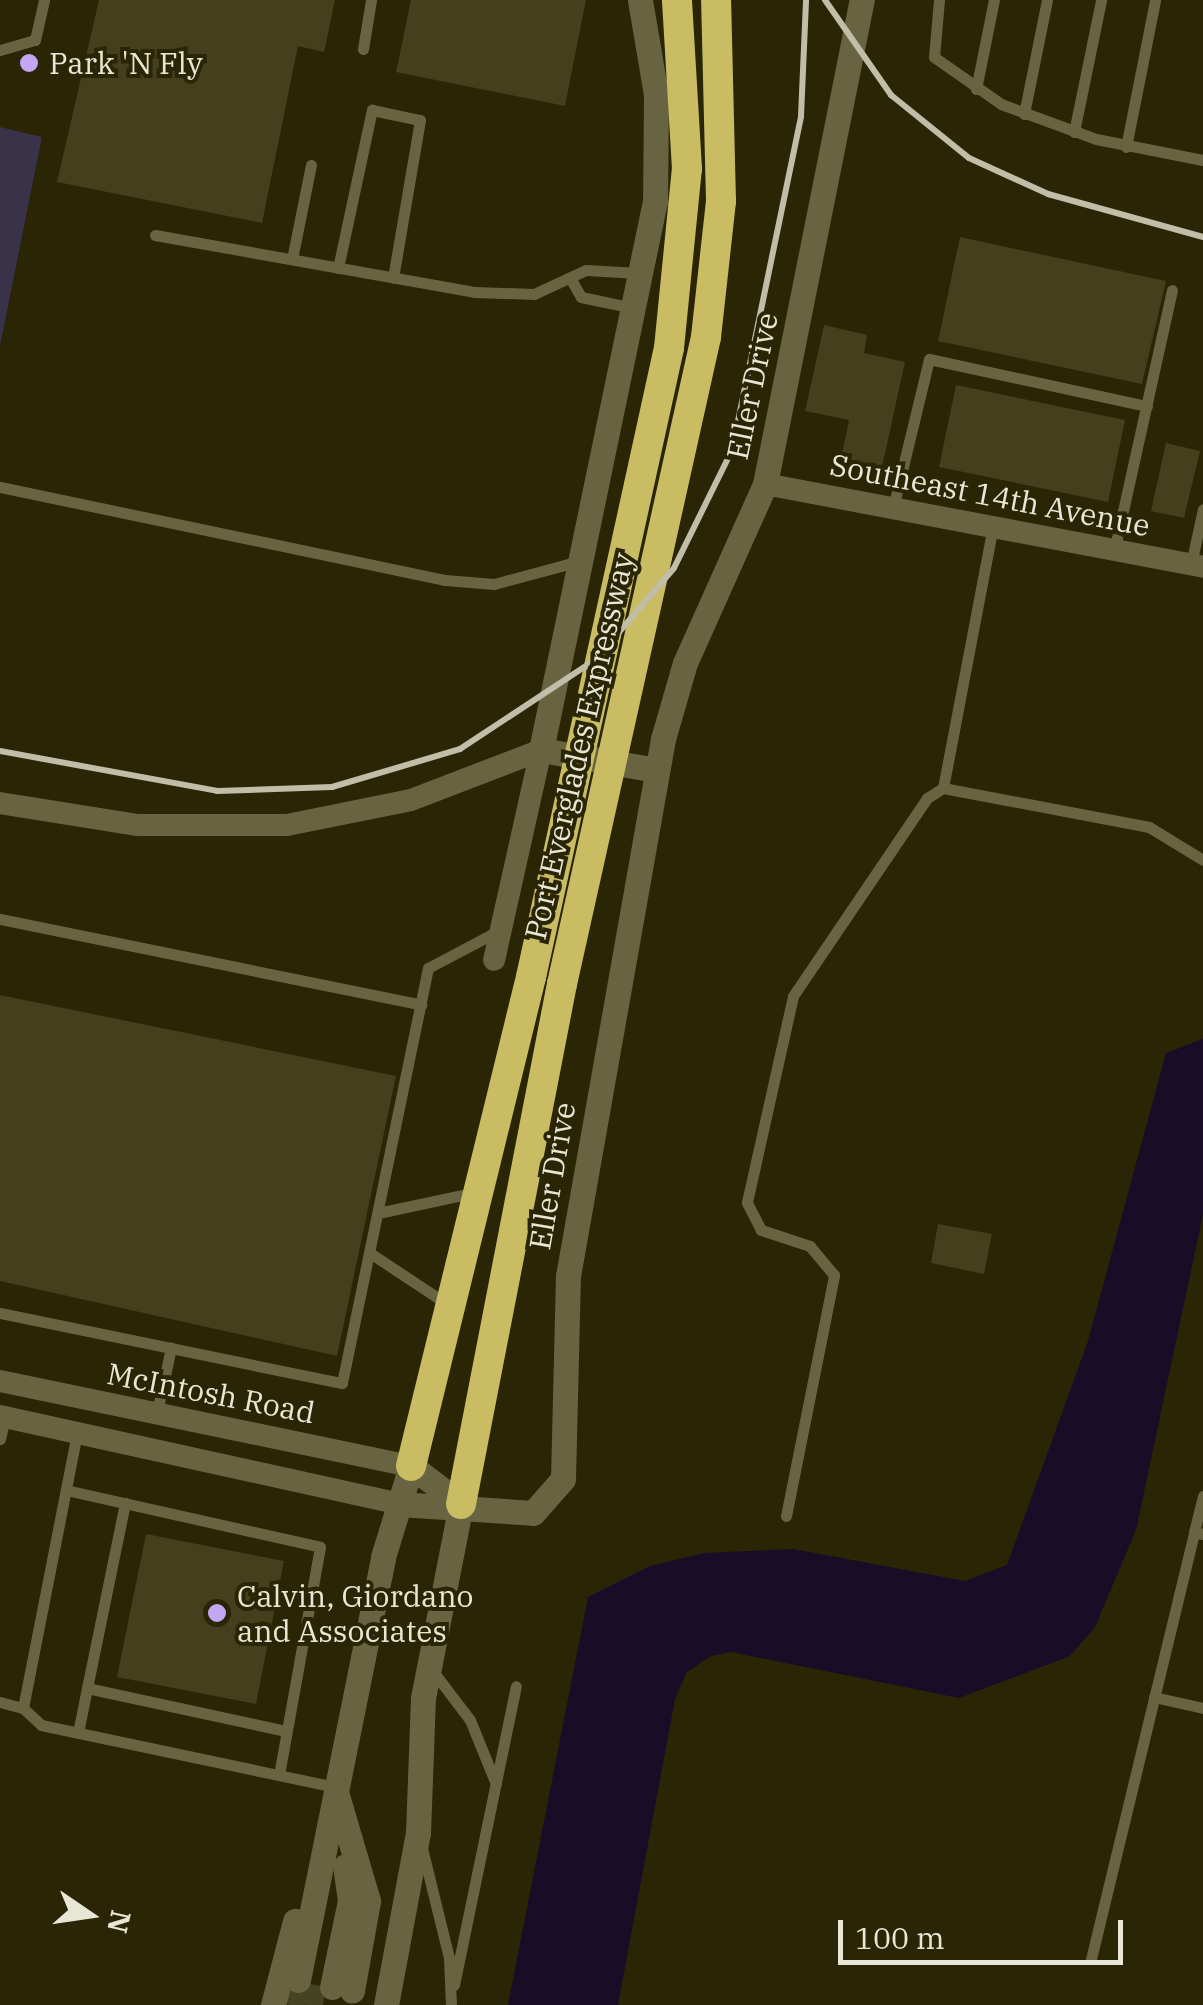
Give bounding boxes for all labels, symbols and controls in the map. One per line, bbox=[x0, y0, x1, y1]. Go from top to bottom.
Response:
place label: Park 'N Fly bbox=[49, 45, 203, 81]
marker: Park 'N Fly bbox=[18, 52, 40, 74]
street label: Eller Drive bbox=[719, 309, 785, 463]
street label: Southeast 14th Avenue bbox=[827, 446, 1153, 544]
street label: Port Everglades Expressway bbox=[517, 549, 641, 943]
street label: Eller Drive bbox=[521, 1099, 583, 1253]
street label: McIntosh Road bbox=[104, 1355, 318, 1431]
place label: Calvin, Giordano and Associates bbox=[237, 1578, 473, 1648]
marker: Calvin, Giordano and Associates bbox=[206, 1602, 228, 1624]
north arrow bbox=[40, 1865, 140, 1965]
scale bar bbox=[843, 1900, 1128, 1962]
text: N bbox=[99, 1907, 140, 1937]
text: 100 m bbox=[855, 1918, 945, 1957]

